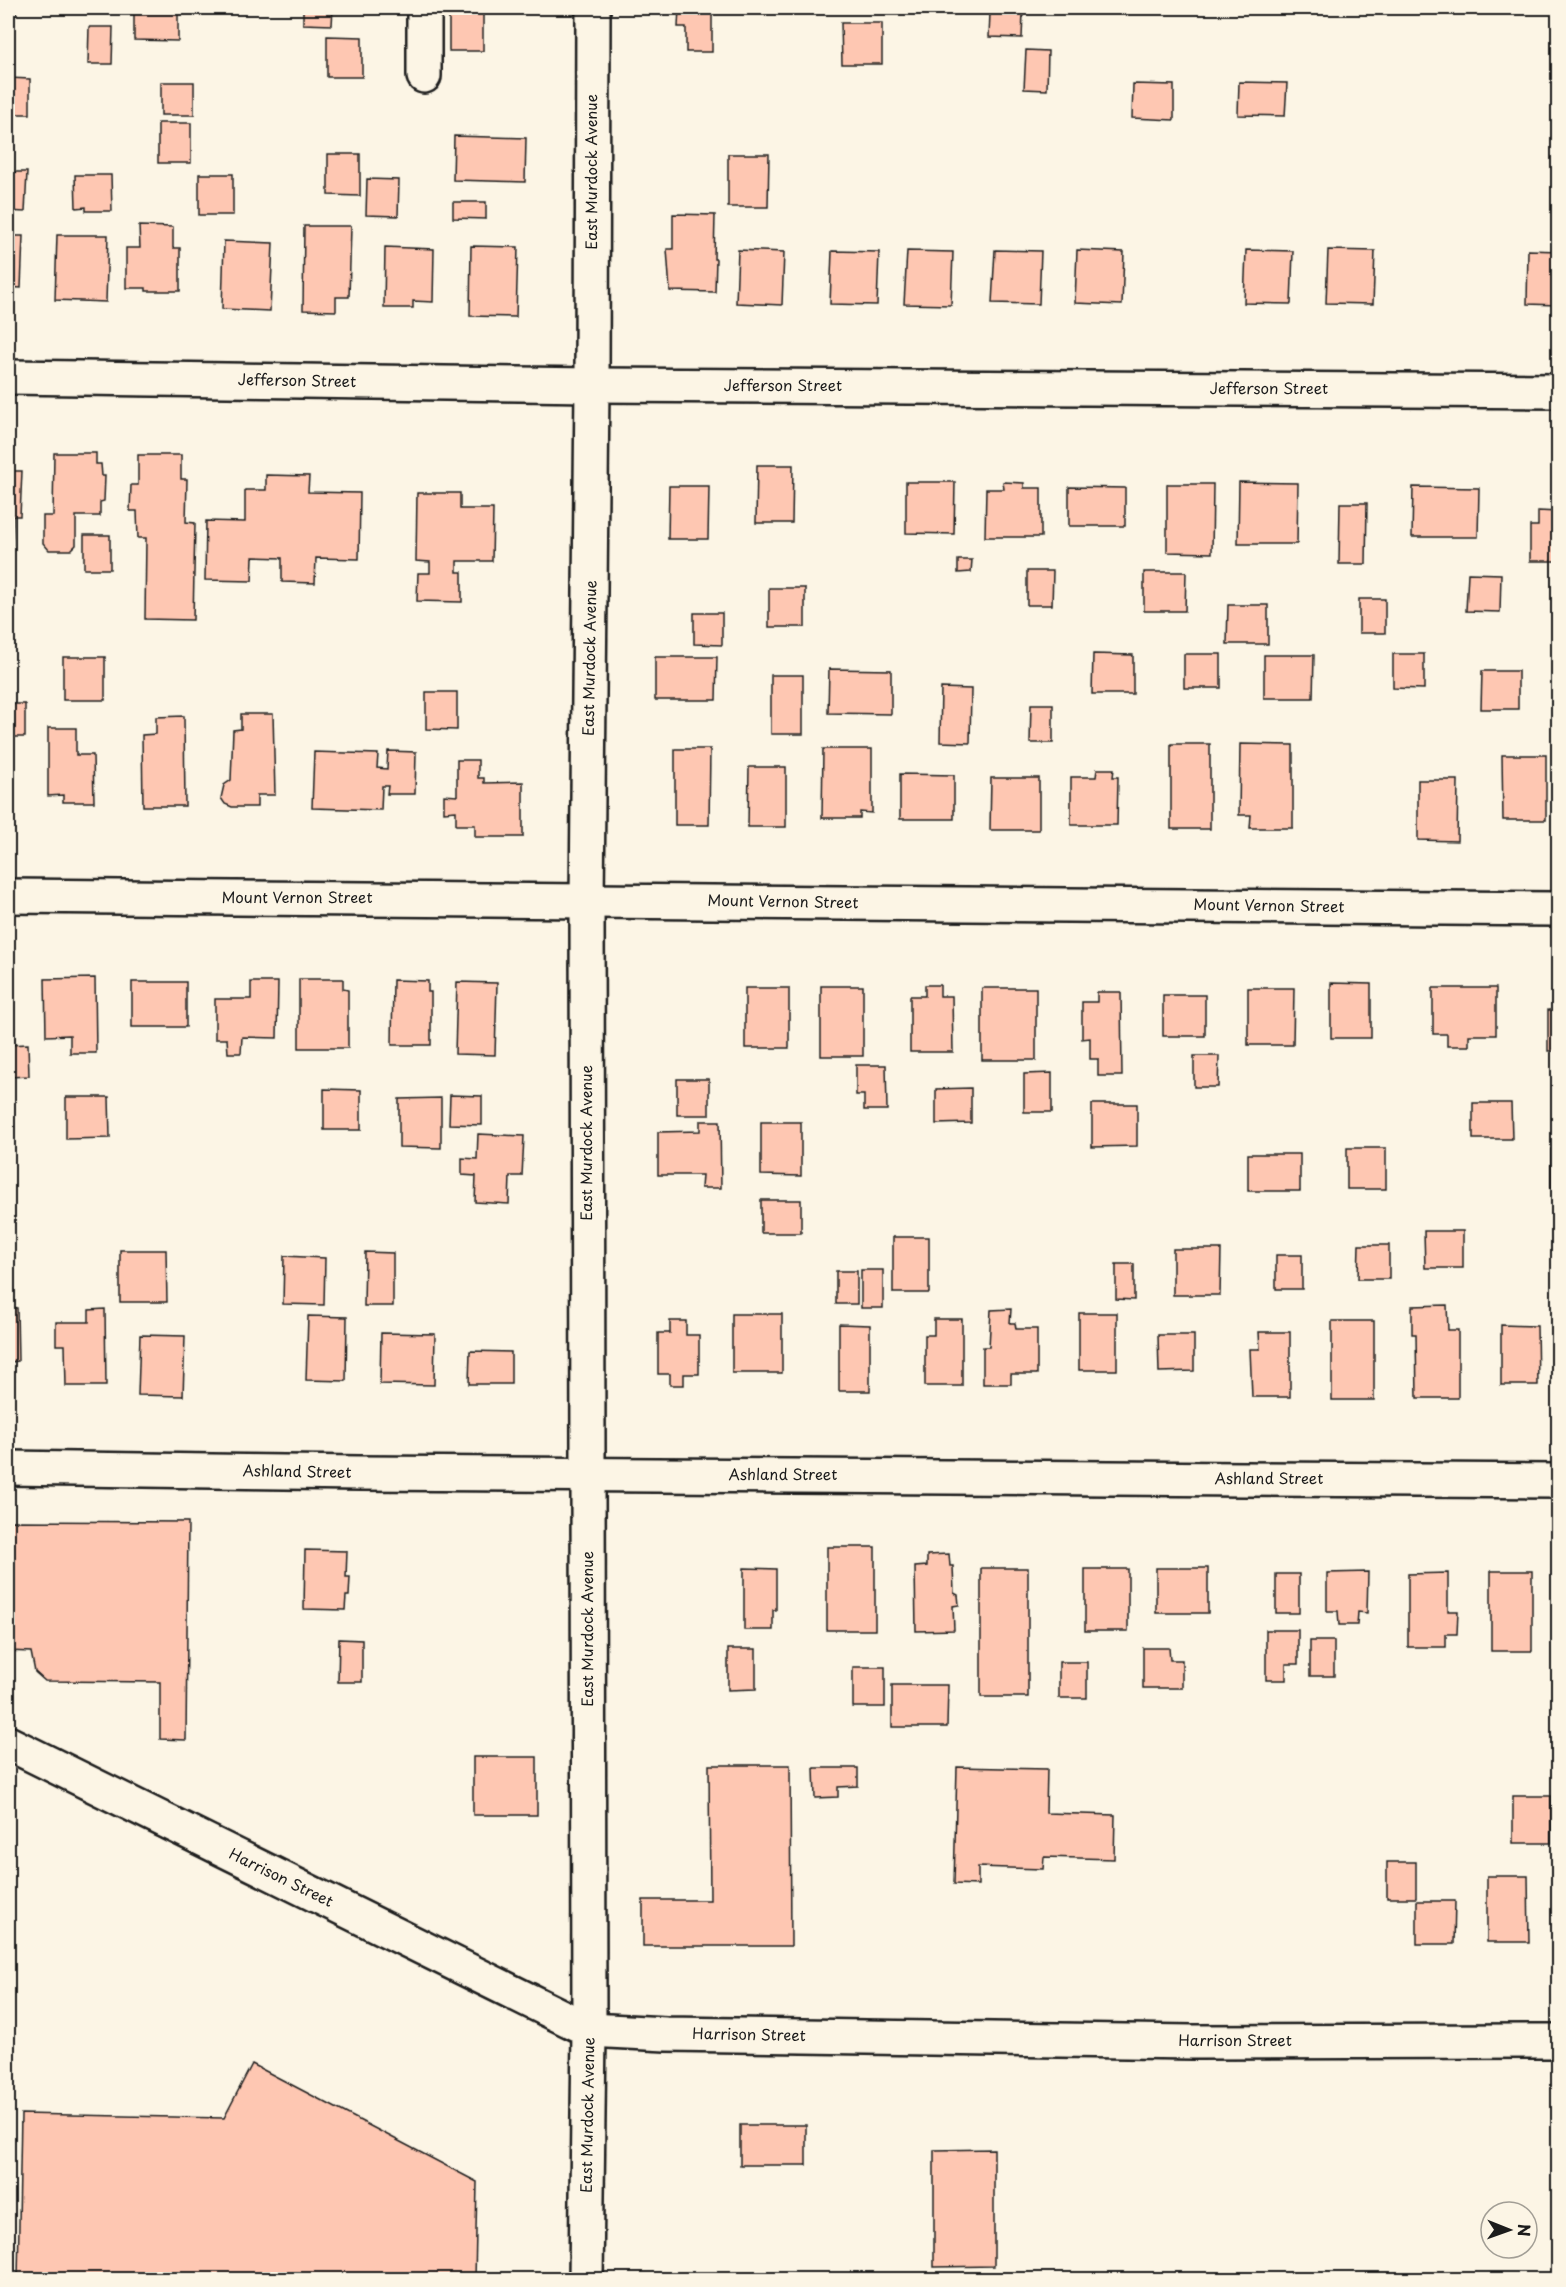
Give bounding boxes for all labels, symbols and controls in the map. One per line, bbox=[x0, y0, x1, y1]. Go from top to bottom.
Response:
street label: East Murdock Avenue bbox=[579, 94, 602, 250]
street label: Jefferson Street bbox=[238, 367, 356, 392]
street label: Jefferson Street bbox=[724, 373, 842, 396]
street label: Jefferson Street bbox=[1210, 376, 1328, 399]
street label: East Murdock Avenue bbox=[576, 580, 601, 736]
street label: Mount Vernon Street bbox=[221, 885, 373, 908]
street label: Mount Vernon Street bbox=[707, 888, 859, 913]
street label: Mount Vernon Street bbox=[1193, 892, 1345, 917]
street label: East Murdock Avenue bbox=[574, 1065, 597, 1221]
street label: Ashland Street bbox=[242, 1458, 352, 1483]
street label: Ashland Street bbox=[729, 1462, 837, 1485]
street label: Ashland Street bbox=[1215, 1466, 1323, 1489]
street label: East Murdock Avenue bbox=[575, 1551, 598, 1707]
street label: Harrison Street bbox=[226, 1841, 338, 1912]
street label: Harrison Street bbox=[692, 2021, 806, 2046]
street label: Harrison Street bbox=[1178, 2028, 1292, 2051]
street label: East Murdock Avenue bbox=[574, 2037, 599, 2193]
north arrow bbox=[1479, 2200, 1539, 2260]
text: N bbox=[1513, 2224, 1537, 2237]

